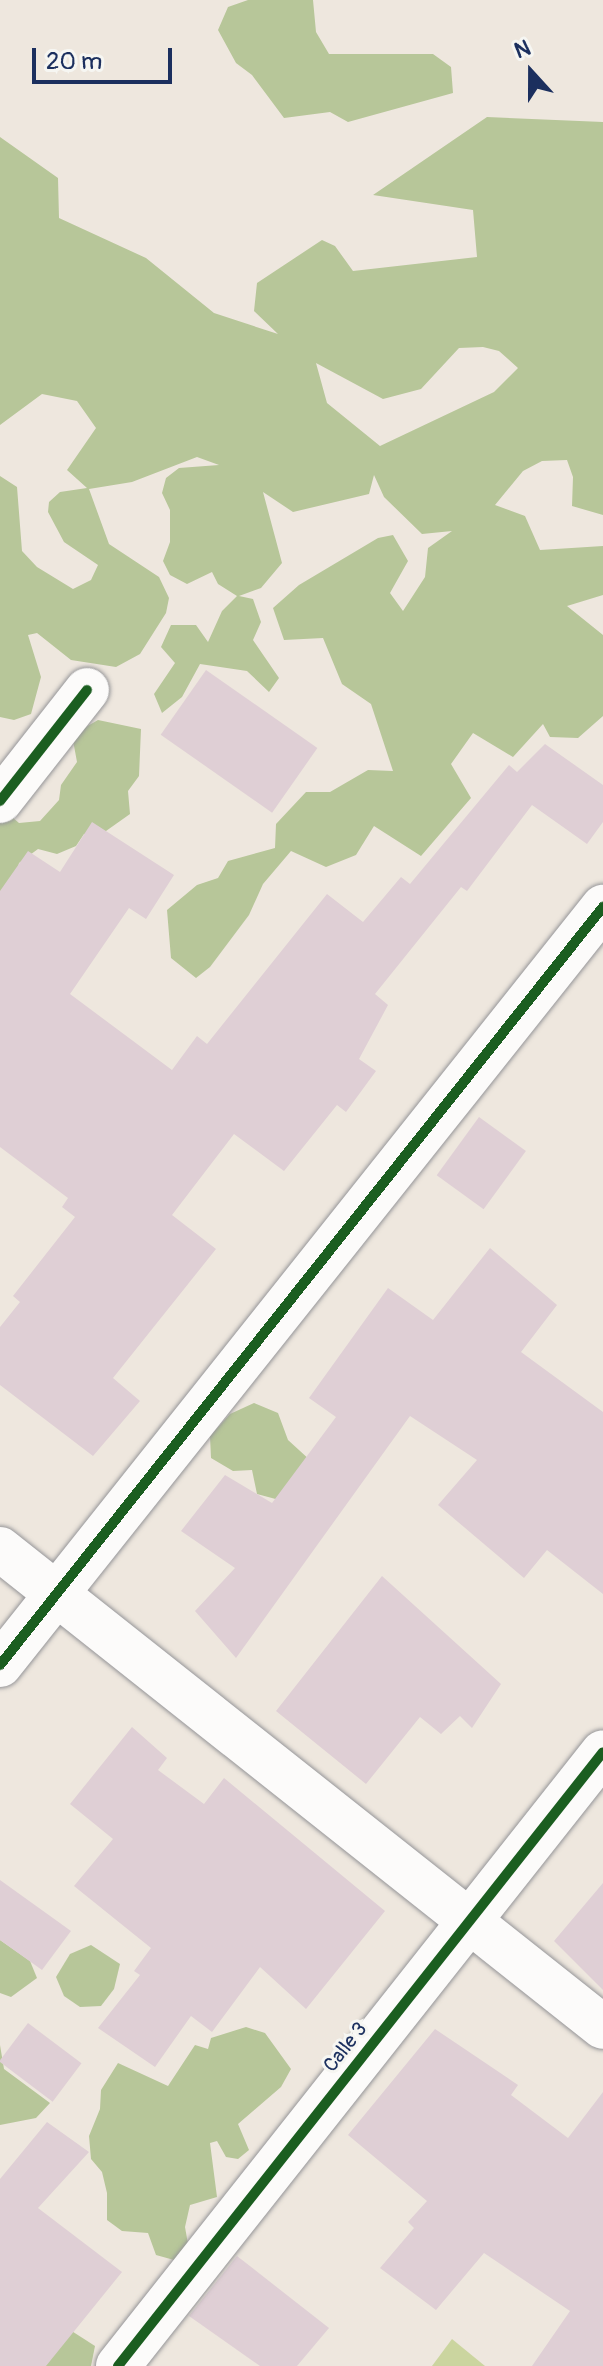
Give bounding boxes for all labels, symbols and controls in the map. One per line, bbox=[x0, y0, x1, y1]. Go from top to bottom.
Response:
scale bar bbox=[36, 32, 176, 82]
north arrow bbox=[491, 32, 571, 112]
text: N bbox=[510, 34, 534, 65]
text: 20 m bbox=[46, 47, 102, 76]
street label: Calle 3 bbox=[318, 2017, 372, 2077]

